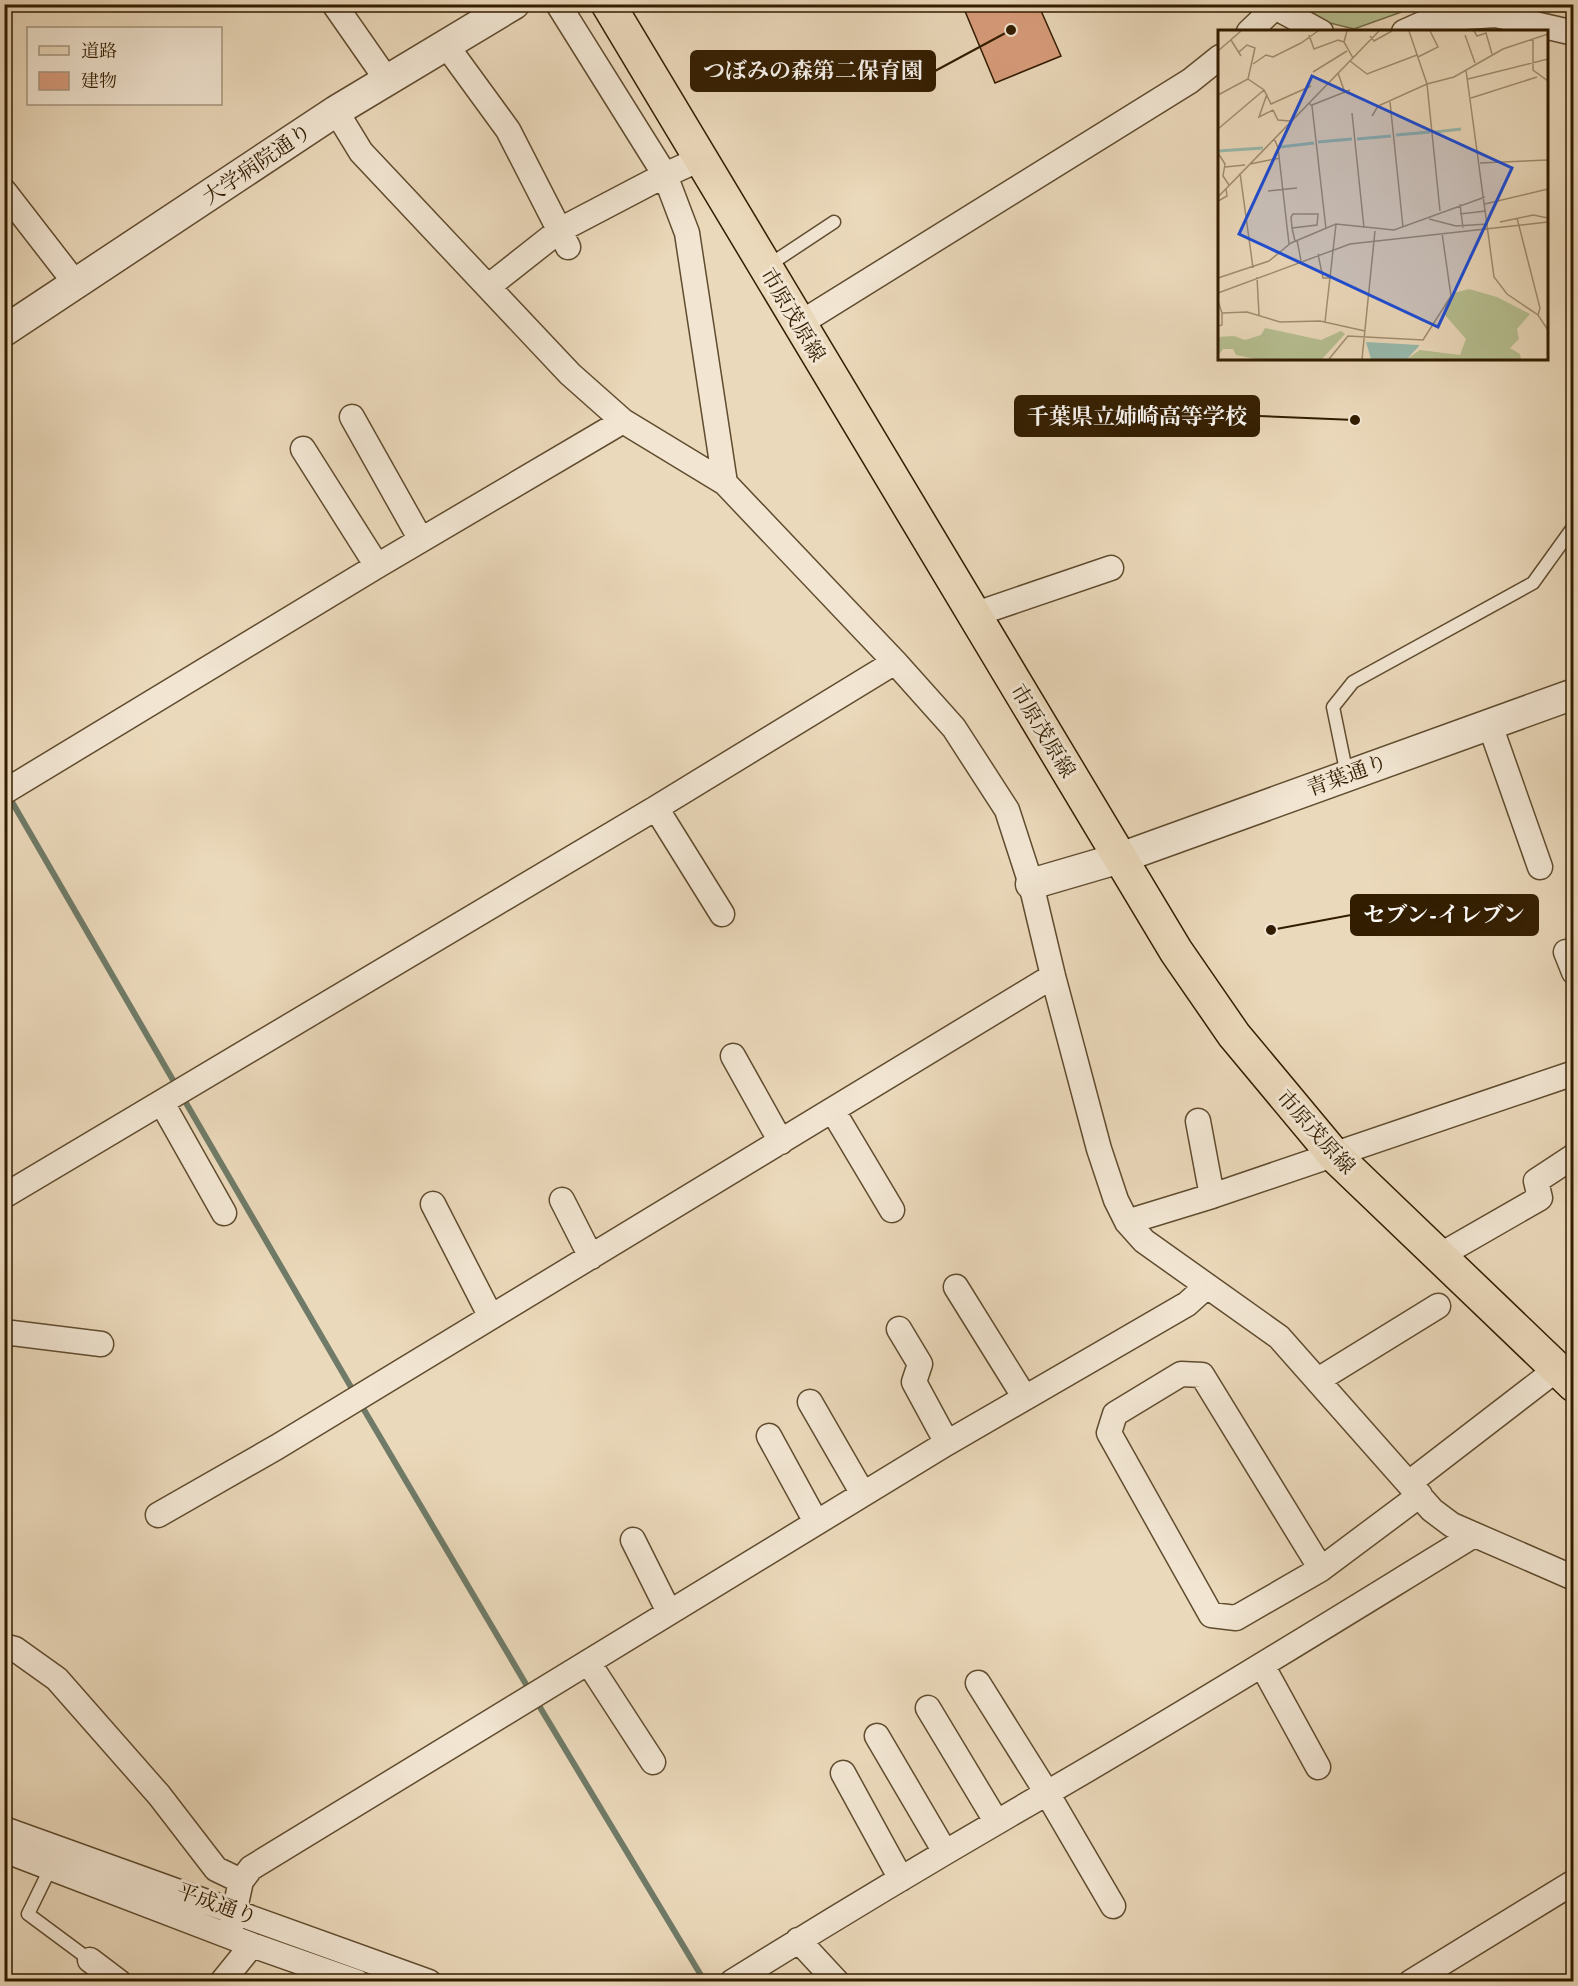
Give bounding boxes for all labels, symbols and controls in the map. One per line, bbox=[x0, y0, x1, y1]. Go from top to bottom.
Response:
legend bbox=[27, 27, 222, 105]
inset map bbox=[1218, 30, 1548, 360]
text: 道路 bbox=[81, 40, 117, 62]
callout: つぼみの森第二保育園 bbox=[691, 51, 935, 91]
text: つぼみの森第二保育園 bbox=[703, 57, 923, 84]
text: 建物 bbox=[81, 70, 117, 92]
street label: 大学病院通り bbox=[198, 118, 316, 210]
street label: 市原茂原線 bbox=[755, 263, 831, 367]
callout: 千葉県立姉崎高等学校 bbox=[1015, 396, 1259, 436]
text: 千葉県立姉崎高等学校 bbox=[1027, 403, 1247, 430]
street label: 市原茂原線 bbox=[1005, 679, 1081, 783]
street label: 青葉通り bbox=[1303, 748, 1391, 802]
callout: セブン-イレブン bbox=[1351, 895, 1538, 935]
text: セブン-イレブン bbox=[1363, 901, 1525, 928]
street label: 市原茂原線 bbox=[1271, 1084, 1361, 1180]
street label: 平成通り bbox=[173, 1877, 261, 1931]

